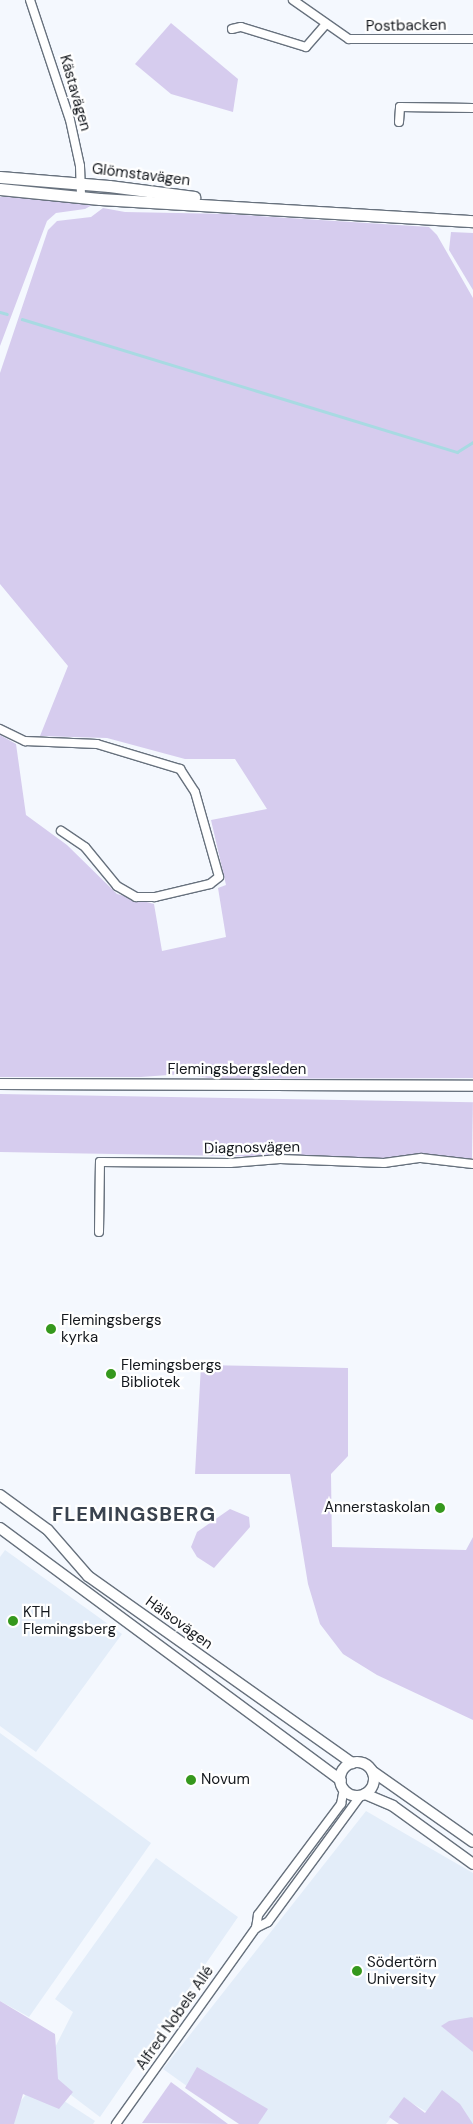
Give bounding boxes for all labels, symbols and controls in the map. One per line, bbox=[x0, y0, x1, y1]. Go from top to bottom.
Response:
street label: Postbacken bbox=[366, 16, 446, 36]
street label: Kästavägen bbox=[56, 53, 94, 133]
street label: Glömstavägen bbox=[91, 160, 191, 190]
street label: Flemingsbergsleden bbox=[168, 1061, 306, 1079]
street label: Diagnosvägen bbox=[204, 1138, 300, 1158]
place label: Flemingsbergs kyrka bbox=[61, 1311, 162, 1346]
marker: Flemingsbergs kyrka bbox=[45, 1323, 57, 1335]
place label: Flemingsbergs Bibliotek bbox=[121, 1356, 222, 1391]
marker: Flemingsbergs Bibliotek bbox=[105, 1368, 117, 1380]
place label: Annerstaskolan bbox=[324, 1499, 430, 1517]
district label: FLEMINGSBERG bbox=[51, 1502, 217, 1526]
marker: Annerstaskolan bbox=[434, 1502, 446, 1514]
street label: Hälsovägen bbox=[142, 1593, 216, 1653]
place label: KTH Flemingsberg bbox=[23, 1603, 116, 1638]
marker: KTH Flemingsberg bbox=[7, 1615, 19, 1627]
place label: Novum bbox=[201, 1771, 250, 1789]
marker: Novum bbox=[185, 1774, 197, 1786]
place label: Södertörn University bbox=[367, 1953, 437, 1988]
street label: Alfred Nobels Allé bbox=[132, 1963, 218, 2073]
marker: Södertörn University bbox=[351, 1965, 363, 1977]

